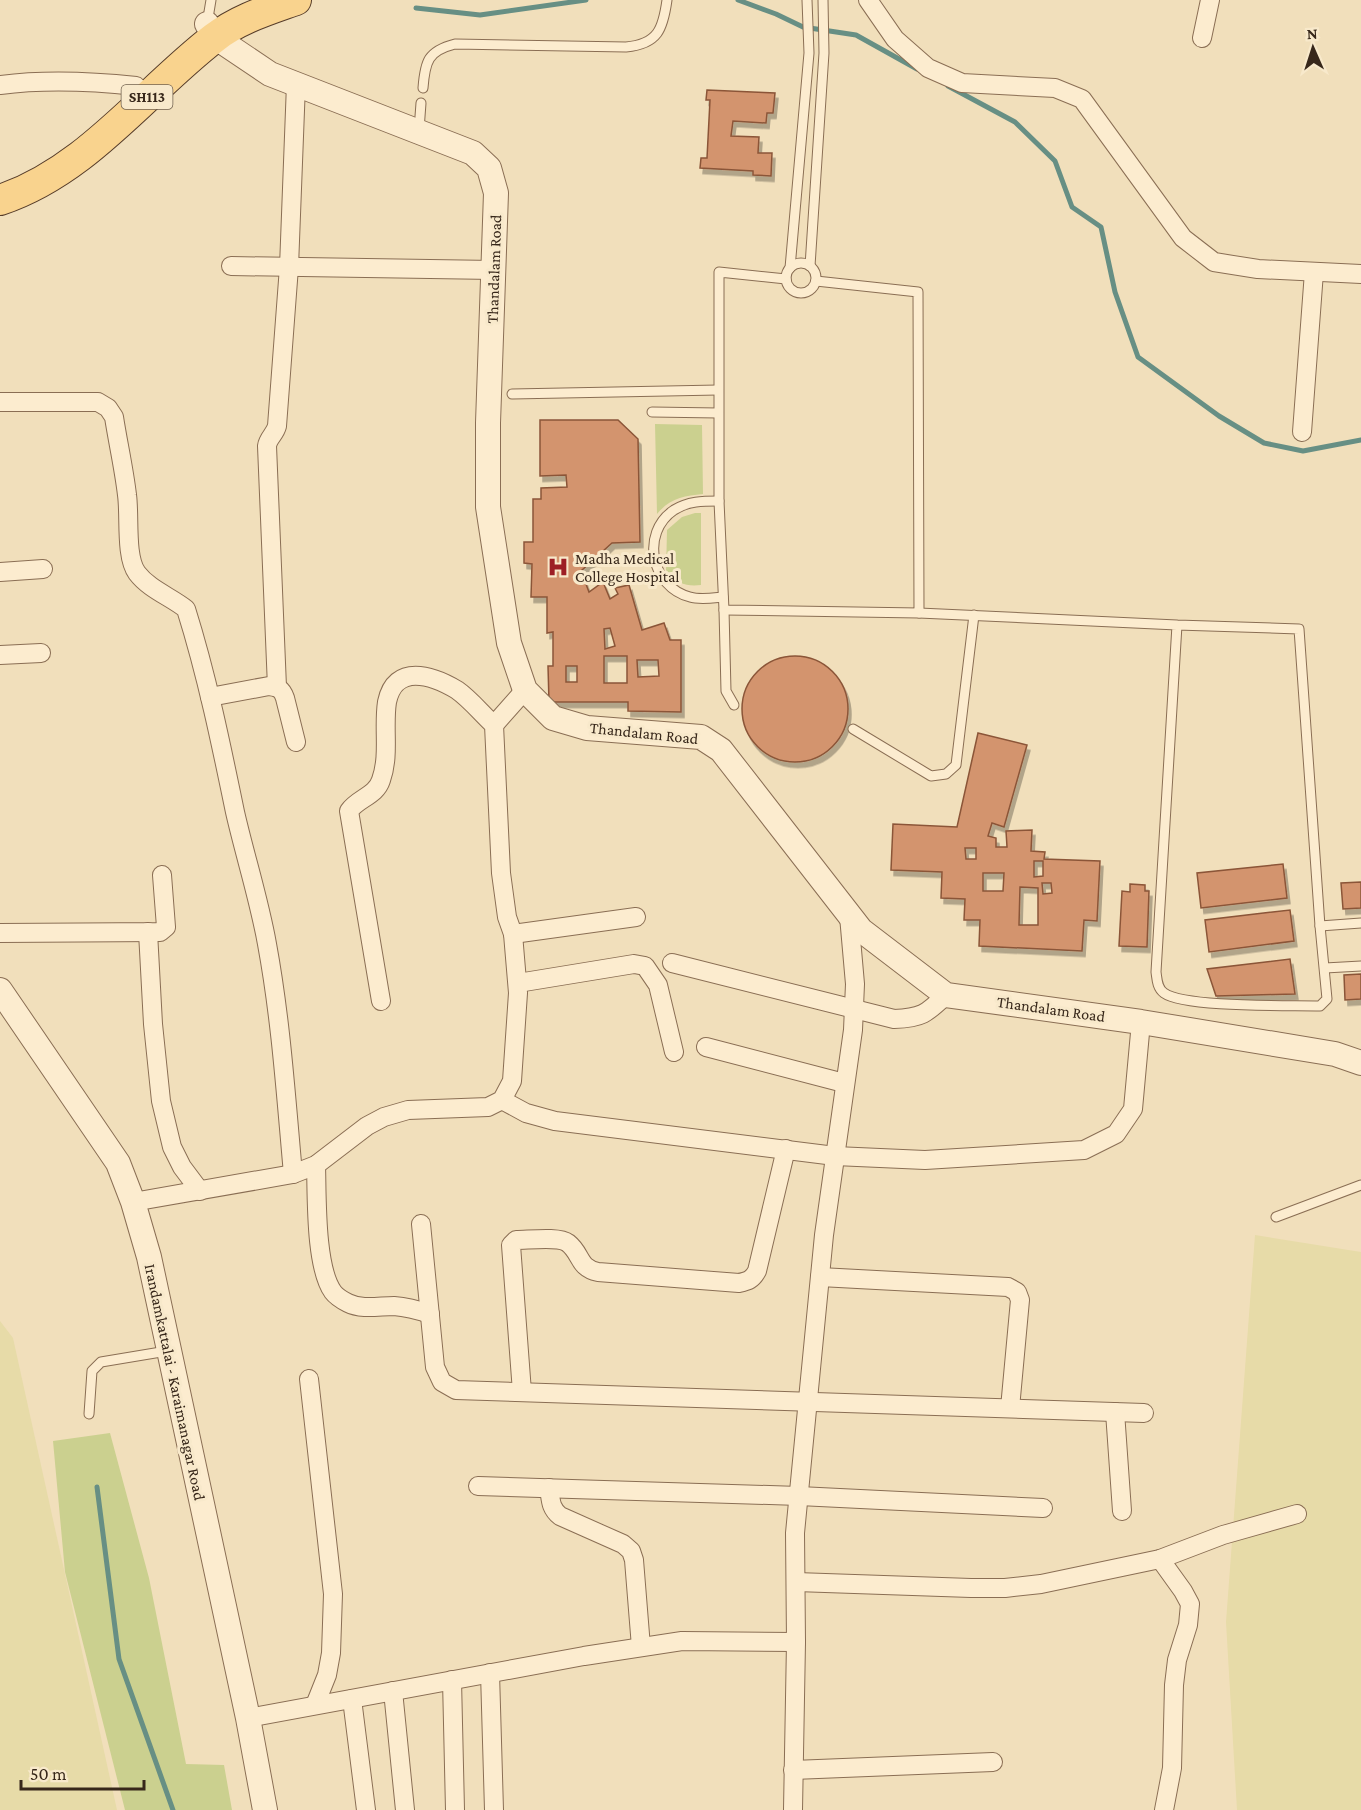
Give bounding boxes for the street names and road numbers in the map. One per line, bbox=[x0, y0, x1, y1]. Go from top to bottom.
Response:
road number: SH113 bbox=[122, 85, 172, 109]
street label: Thandalam Road bbox=[484, 214, 504, 324]
street label: Thandalam Road bbox=[589, 719, 700, 747]
street label: Thandalam Road bbox=[996, 993, 1107, 1025]
street label: Irandamkattalai - Karaimanagar Road bbox=[141, 1262, 209, 1503]

